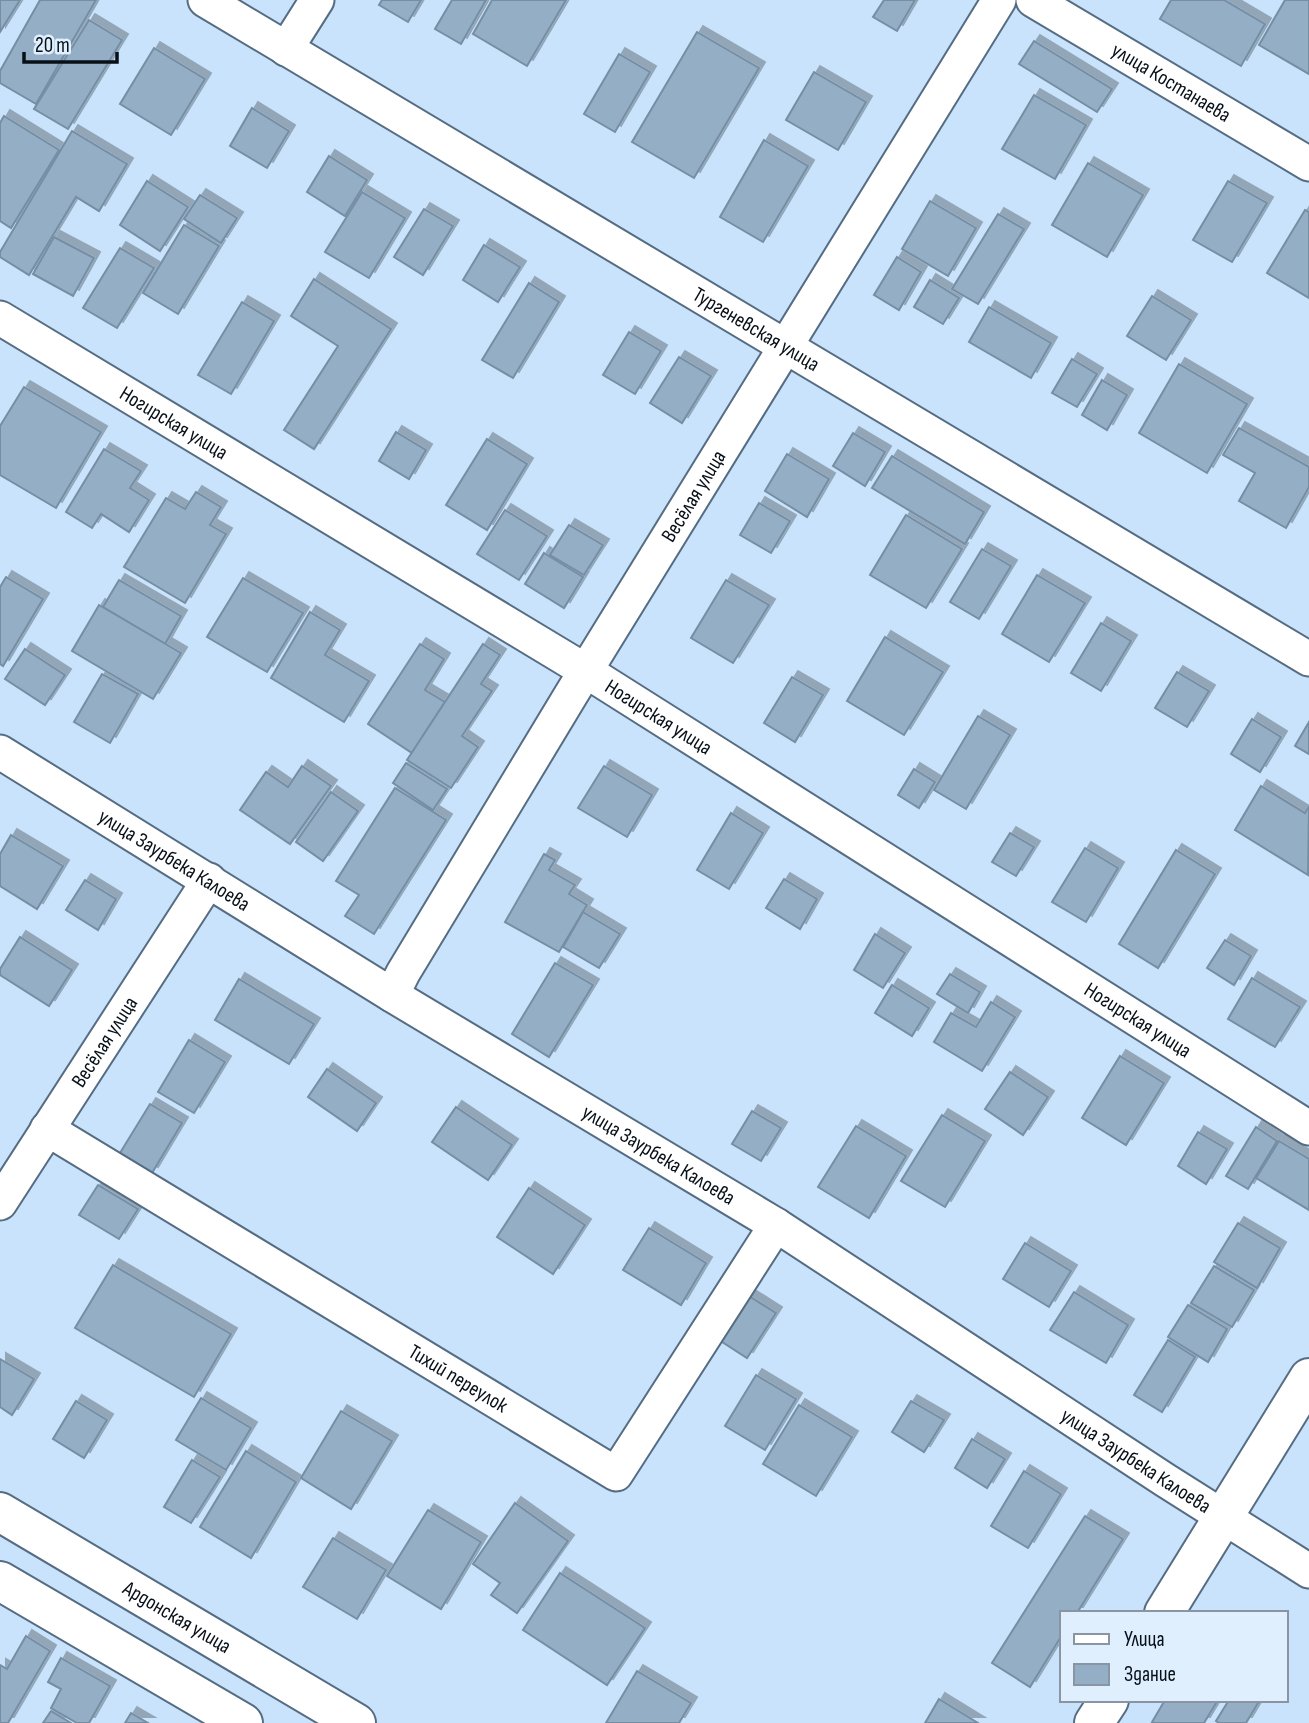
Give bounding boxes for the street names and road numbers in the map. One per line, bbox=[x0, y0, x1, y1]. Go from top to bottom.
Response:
street label: улица Костанаева bbox=[1107, 38, 1235, 128]
street label: Тургеневская улица bbox=[688, 282, 824, 377]
street label: Ногирская улица bbox=[115, 381, 232, 465]
street label: Весёлая улица bbox=[656, 446, 731, 547]
street label: Ногирская улица bbox=[600, 674, 716, 760]
street label: улица Заурбека Калоева bbox=[93, 804, 254, 917]
street label: Ногирская улица bbox=[1080, 977, 1196, 1063]
street label: Весёлая улица bbox=[66, 992, 143, 1092]
street label: улица Заурбека Калоева bbox=[577, 1100, 739, 1211]
street label: Тихий переулок bbox=[404, 1339, 512, 1418]
street label: улица Заурбека Калоева bbox=[1056, 1403, 1215, 1519]
street label: Ардонская улица bbox=[118, 1575, 235, 1659]

